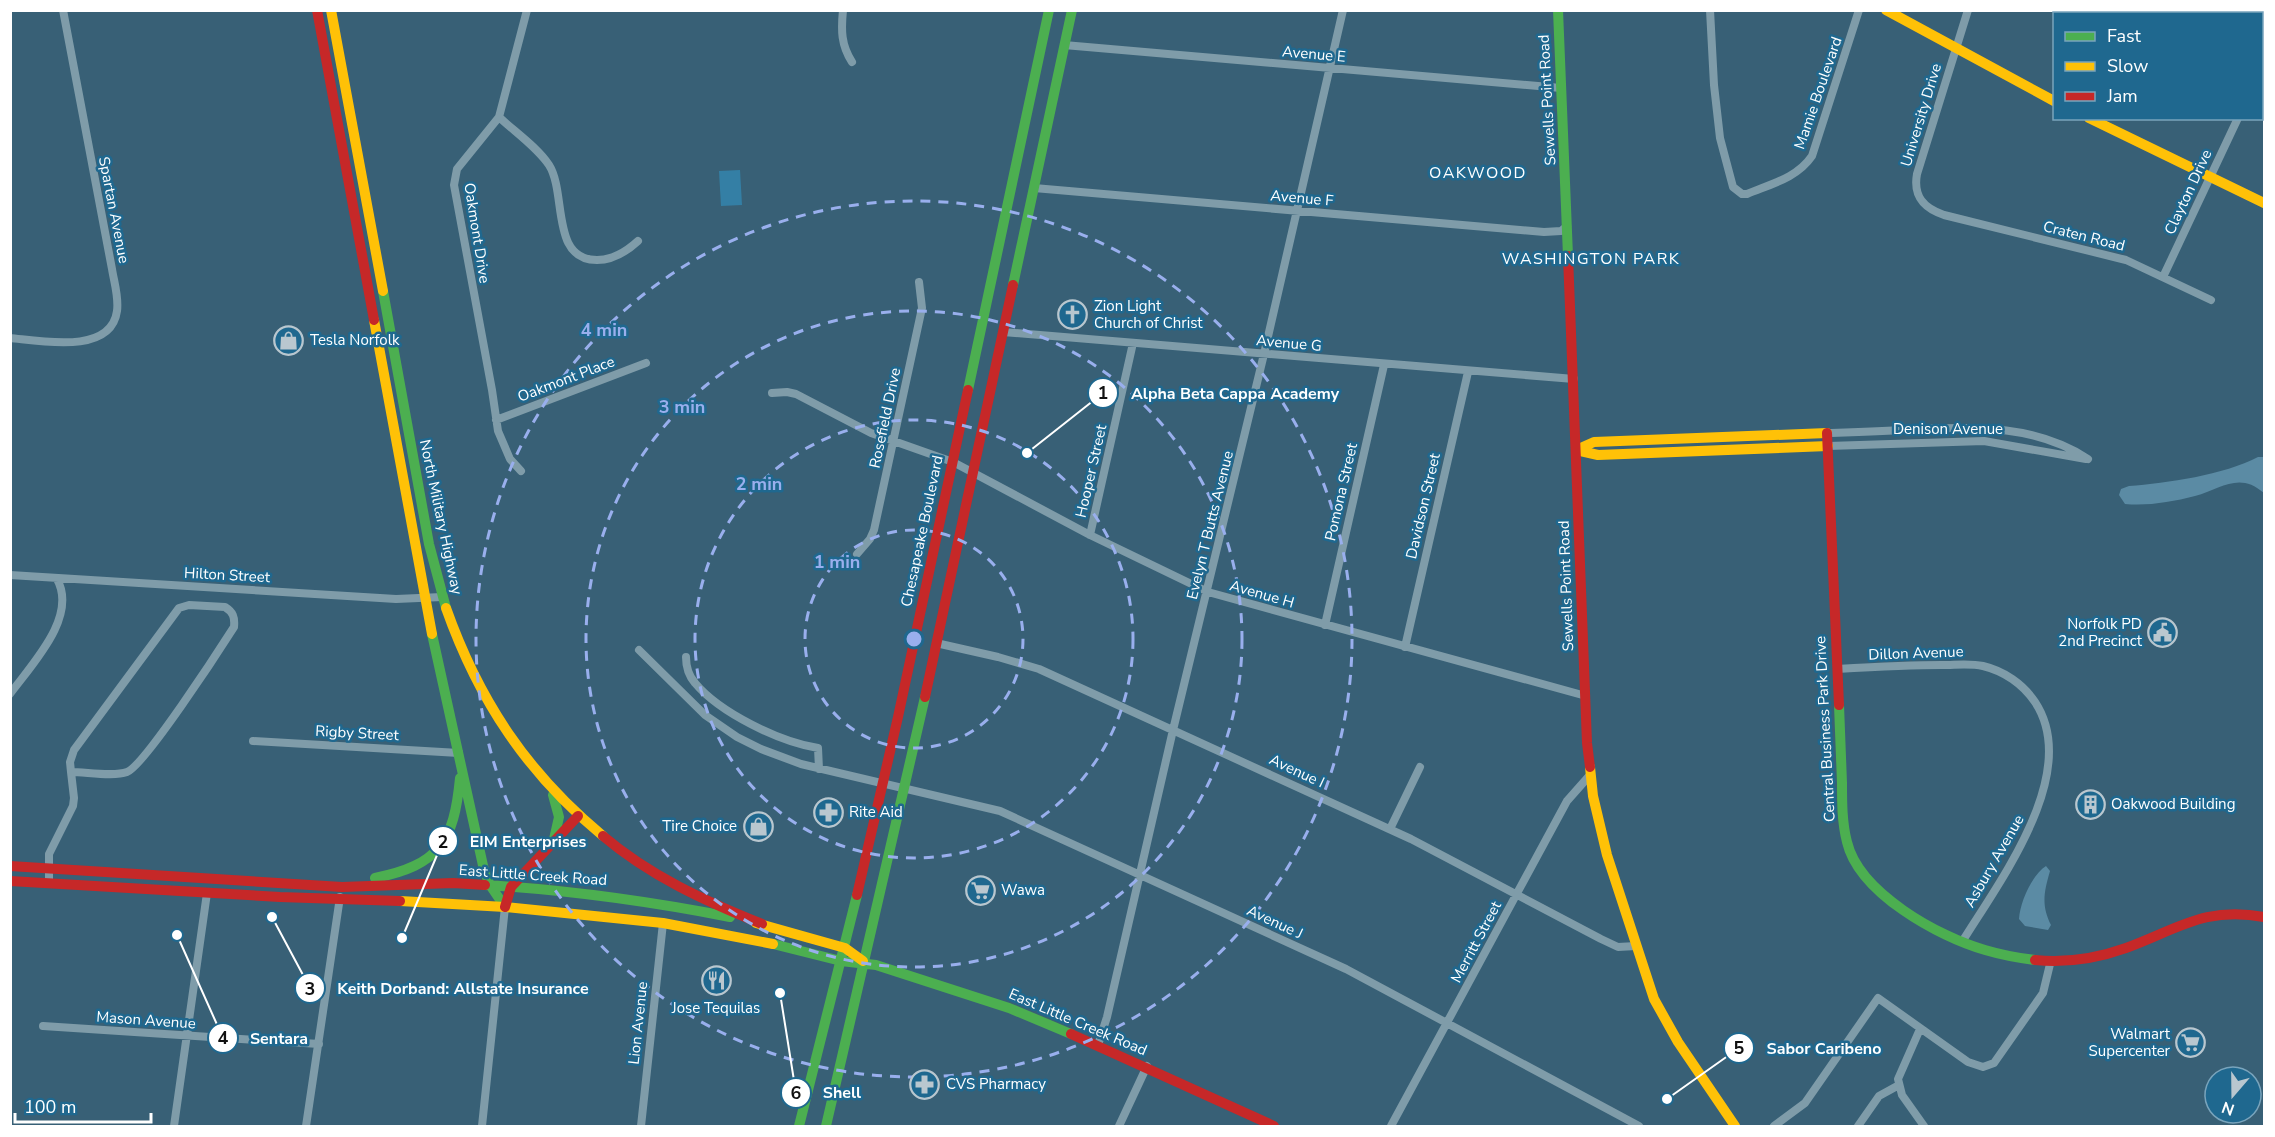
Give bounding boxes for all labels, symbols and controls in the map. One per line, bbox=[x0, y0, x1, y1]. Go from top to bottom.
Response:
legend bbox=[2053, 12, 2263, 120]
text: Fast bbox=[2107, 24, 2142, 48]
street label: Sewells Point Road bbox=[1534, 34, 1560, 166]
street label: Mamie Boulevard bbox=[1789, 34, 1847, 152]
street label: Avenue E bbox=[1281, 41, 1347, 67]
text: Slow bbox=[2107, 54, 2148, 78]
street label: University Drive bbox=[1896, 61, 1946, 169]
text: Jam bbox=[2106, 84, 2138, 108]
street label: Clayton Drive bbox=[2160, 146, 2216, 238]
street label: Spartan Avenue bbox=[94, 155, 134, 265]
district label: OAKWOOD bbox=[1429, 162, 1527, 184]
street label: Oakmont Drive bbox=[459, 181, 495, 285]
street label: Avenue F bbox=[1270, 185, 1334, 211]
street label: Craten Road bbox=[2041, 216, 2127, 256]
district label: WASHINGTON PARK bbox=[1502, 248, 1680, 270]
place label: Zion Light Church of Christ bbox=[1094, 296, 1203, 333]
church icon: Zion Light Church of Christ bbox=[1057, 299, 1089, 331]
text: 4 min bbox=[581, 318, 627, 342]
shop icon: Tesla Norfolk bbox=[273, 324, 305, 356]
place label: Tesla Norfolk bbox=[310, 330, 400, 350]
street label: Avenue G bbox=[1255, 330, 1323, 356]
street label: Oakmont Place bbox=[515, 351, 617, 407]
street label: Rosefield Drive bbox=[865, 366, 905, 470]
callout: Alpha Beta Cappa Academy bbox=[1088, 376, 1351, 410]
text: 1 bbox=[1098, 381, 1108, 405]
text: Alpha Beta Cappa Academy bbox=[1131, 383, 1340, 405]
text: 3 min bbox=[659, 395, 705, 419]
street label: Denison Avenue bbox=[1893, 419, 2003, 439]
street label: Hooper Street bbox=[1071, 422, 1112, 520]
street label: North Military Highway bbox=[415, 438, 467, 597]
street label: Pomona Street bbox=[1320, 440, 1362, 543]
street label: Evelyn T Butts Avenue bbox=[1182, 449, 1238, 601]
street label: Davidson Street bbox=[1401, 450, 1445, 561]
street label: Chesapeake Boulevard bbox=[896, 453, 948, 609]
text: 2 min bbox=[736, 472, 782, 496]
street label: Sewells Point Road bbox=[1554, 520, 1578, 652]
text: 1 min bbox=[814, 550, 860, 574]
street label: Hilton Street bbox=[184, 563, 271, 587]
street label: Avenue H bbox=[1227, 575, 1297, 613]
place label: Norfolk PD 2nd Precinct bbox=[2058, 614, 2143, 651]
public building icon: Norfolk PD 2nd Precinct bbox=[2147, 617, 2179, 649]
centre of rings bbox=[904, 629, 924, 649]
street label: Central Business Park Drive bbox=[1810, 635, 1840, 823]
street label: Dillon Avenue bbox=[1868, 641, 1964, 665]
street label: Rigby Street bbox=[315, 721, 400, 745]
street label: Avenue I bbox=[1266, 750, 1328, 792]
building icon: Oakwood Building bbox=[2074, 788, 2106, 820]
place label: Oakwood Building bbox=[2111, 794, 2235, 814]
pharmacy icon: Rite Aid bbox=[812, 796, 844, 828]
place label: Rite Aid bbox=[849, 802, 903, 822]
shop icon: Tire Choice bbox=[742, 810, 774, 842]
street label: Asbury Avenue bbox=[1959, 811, 2029, 911]
place label: Tire Choice bbox=[662, 816, 737, 836]
callout: EIM Enterprises bbox=[428, 824, 598, 858]
text: 2 bbox=[438, 830, 448, 854]
text: EIM Enterprises bbox=[470, 831, 586, 853]
street label: East Little Creek Road bbox=[458, 860, 608, 890]
supermarket icon: Wawa bbox=[964, 874, 996, 906]
place label: Wawa bbox=[1001, 880, 1045, 900]
street label: Merritt Street bbox=[1446, 897, 1506, 986]
street label: Avenue J bbox=[1244, 900, 1306, 944]
restaurant icon: Jose Tequilas bbox=[700, 965, 732, 997]
callout: Keith Dorband: Allstate Insurance bbox=[295, 971, 600, 1005]
text: 3 bbox=[305, 977, 315, 1001]
text: Keith Dorband: Allstate Insurance bbox=[337, 978, 589, 1000]
street label: Lion Avenue bbox=[624, 980, 652, 1066]
street label: East Little Creek Road bbox=[1006, 984, 1150, 1060]
place label: Jose Tequilas bbox=[671, 998, 760, 1018]
street label: Mason Avenue bbox=[96, 1007, 196, 1033]
callout: Sentara bbox=[208, 1021, 320, 1055]
place label: Walmart Supercenter bbox=[2089, 1024, 2171, 1061]
text: 4 bbox=[218, 1026, 229, 1050]
supermarket icon: Walmart Supercenter bbox=[2175, 1027, 2207, 1059]
text: Sentara bbox=[250, 1028, 308, 1050]
callout: Sabor Caribeno bbox=[1724, 1031, 1893, 1065]
text: 5 bbox=[1734, 1036, 1745, 1060]
text: Sabor Caribeno bbox=[1767, 1038, 1881, 1060]
north arrow bbox=[2203, 1065, 2263, 1125]
pharmacy icon: CVS Pharmacy bbox=[909, 1068, 941, 1100]
place label: CVS Pharmacy bbox=[946, 1074, 1046, 1094]
callout: Shell bbox=[781, 1076, 873, 1110]
text: 6 bbox=[791, 1081, 802, 1105]
text: Shell bbox=[823, 1082, 861, 1104]
scale bar bbox=[15, 1086, 152, 1124]
text: 100 m bbox=[24, 1095, 76, 1119]
text: N bbox=[2219, 1096, 2238, 1121]

